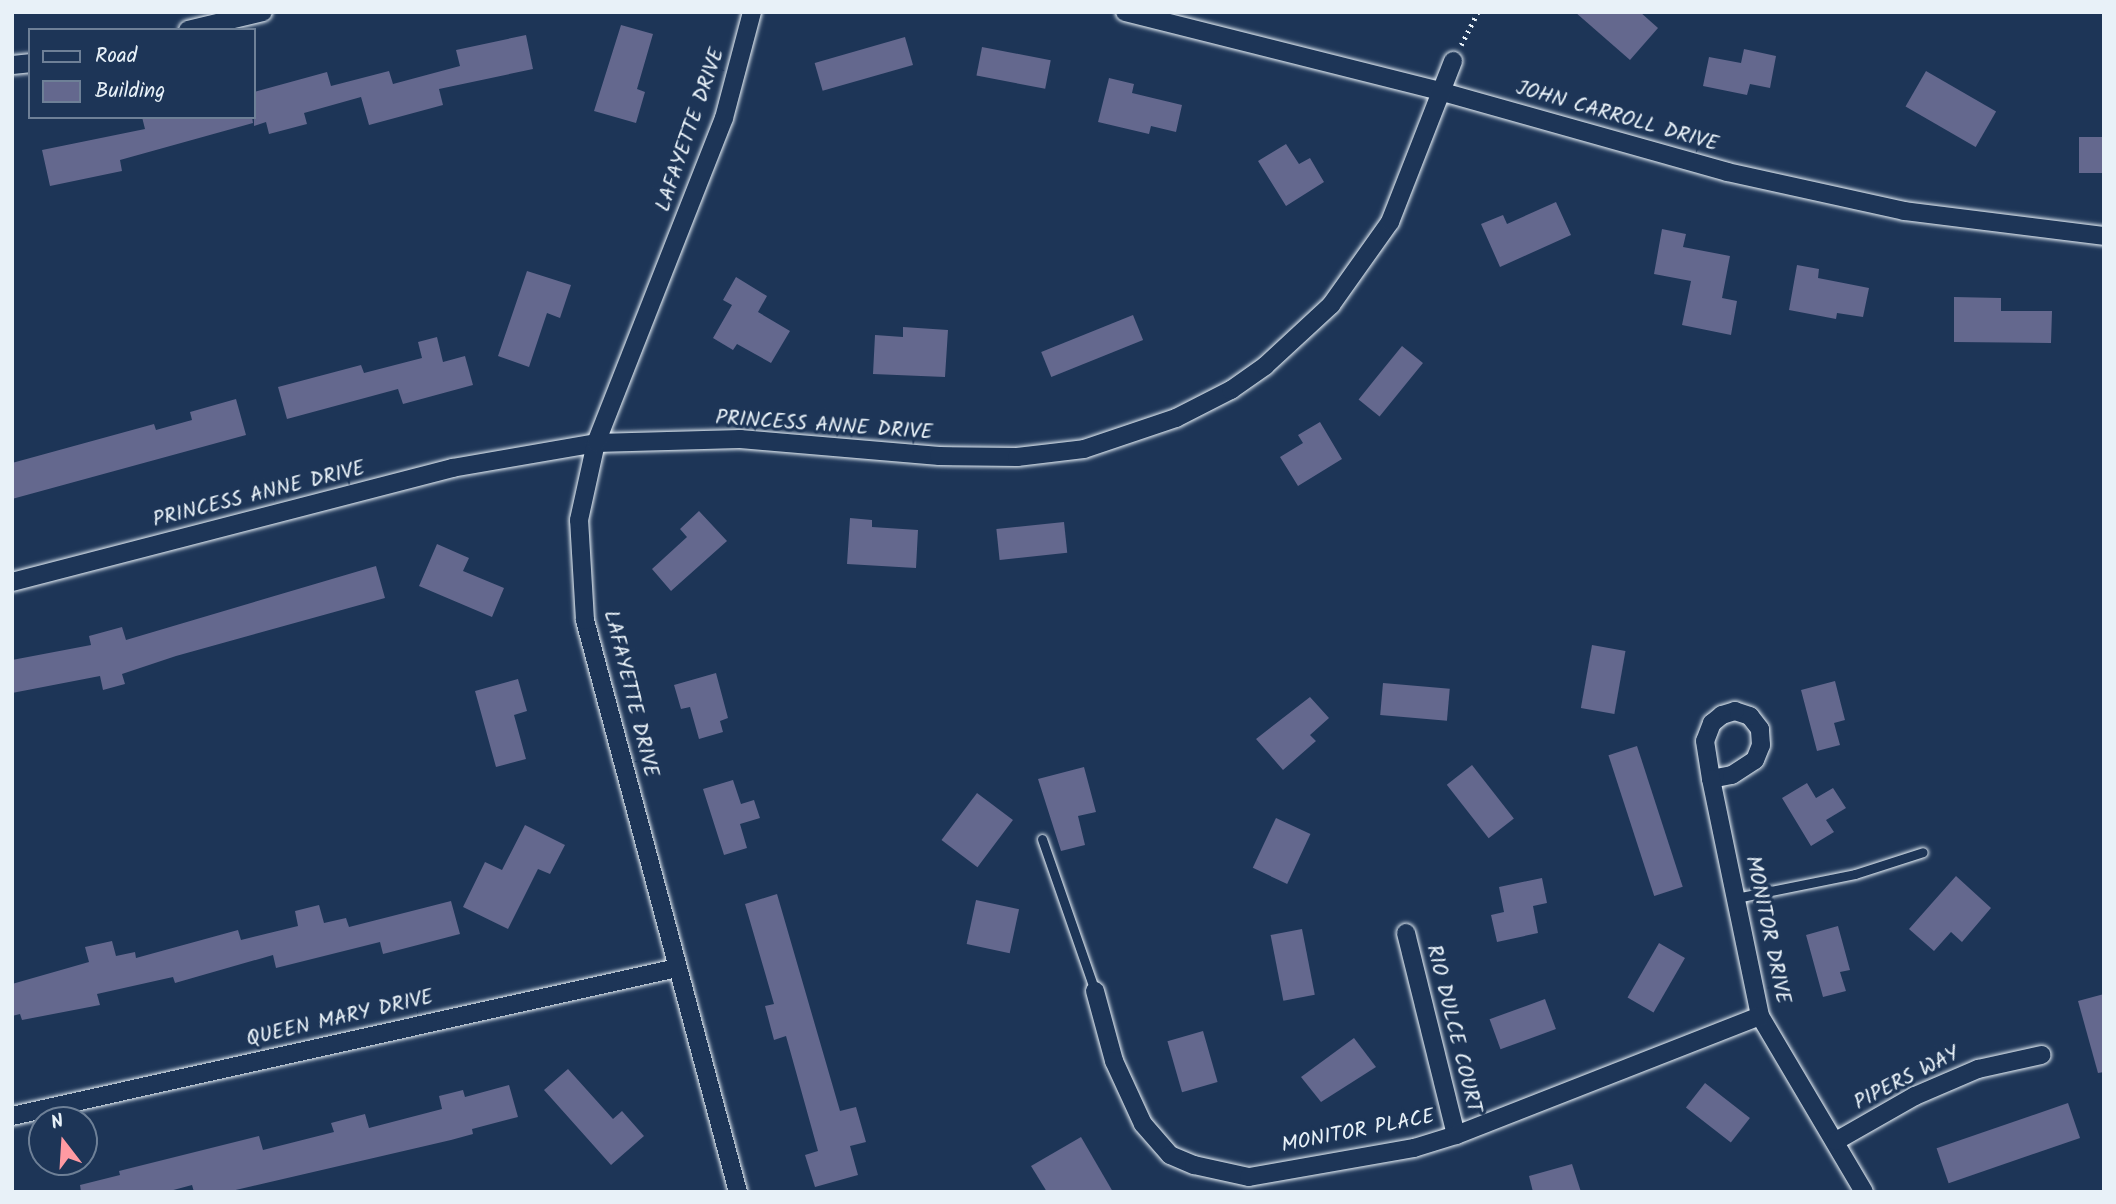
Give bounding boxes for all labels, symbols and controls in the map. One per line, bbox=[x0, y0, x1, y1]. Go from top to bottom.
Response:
legend bbox=[28, 28, 256, 119]
text: Road bbox=[95, 40, 137, 73]
street label: LAFAYETTE DRIVE bbox=[651, 45, 731, 215]
text: Building bbox=[95, 75, 165, 108]
street label: JOHN CARROLL DRIVE bbox=[1513, 76, 1721, 158]
street label: PRINCESS ANNE DRIVE bbox=[715, 406, 933, 446]
street label: PRINCESS ANNE DRIVE bbox=[150, 456, 368, 534]
street label: LAFAYETTE DRIVE bbox=[597, 608, 663, 780]
street label: MONITOR DRIVE bbox=[1739, 854, 1795, 1006]
street label: RIO DULCE COURT bbox=[1420, 942, 1486, 1116]
street label: QUEEN MARY DRIVE bbox=[244, 985, 436, 1053]
street label: PIPERS WAY bbox=[1850, 1042, 1964, 1116]
street label: MONITOR PLACE bbox=[1279, 1105, 1437, 1159]
north arrow bbox=[28, 1106, 98, 1176]
text: N bbox=[47, 1107, 68, 1139]

